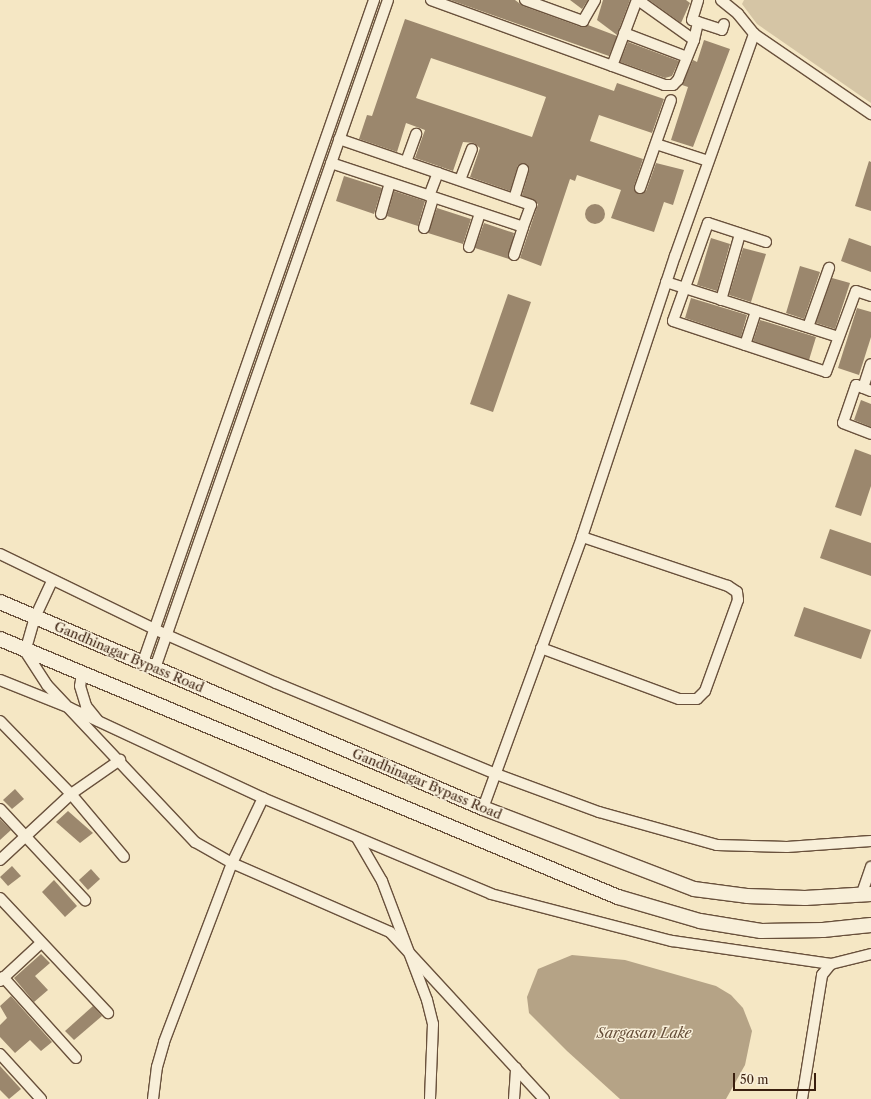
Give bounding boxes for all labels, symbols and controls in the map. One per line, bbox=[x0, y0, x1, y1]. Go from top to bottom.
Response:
street label: Gandhinagar Bypass Road bbox=[52, 618, 206, 696]
street label: Gandhinagar Bypass Road bbox=[350, 745, 504, 823]
water label: Sargasan Lake bbox=[597, 1025, 691, 1041]
scale bar bbox=[735, 1065, 818, 1091]
text: 50 m bbox=[740, 1072, 769, 1087]

